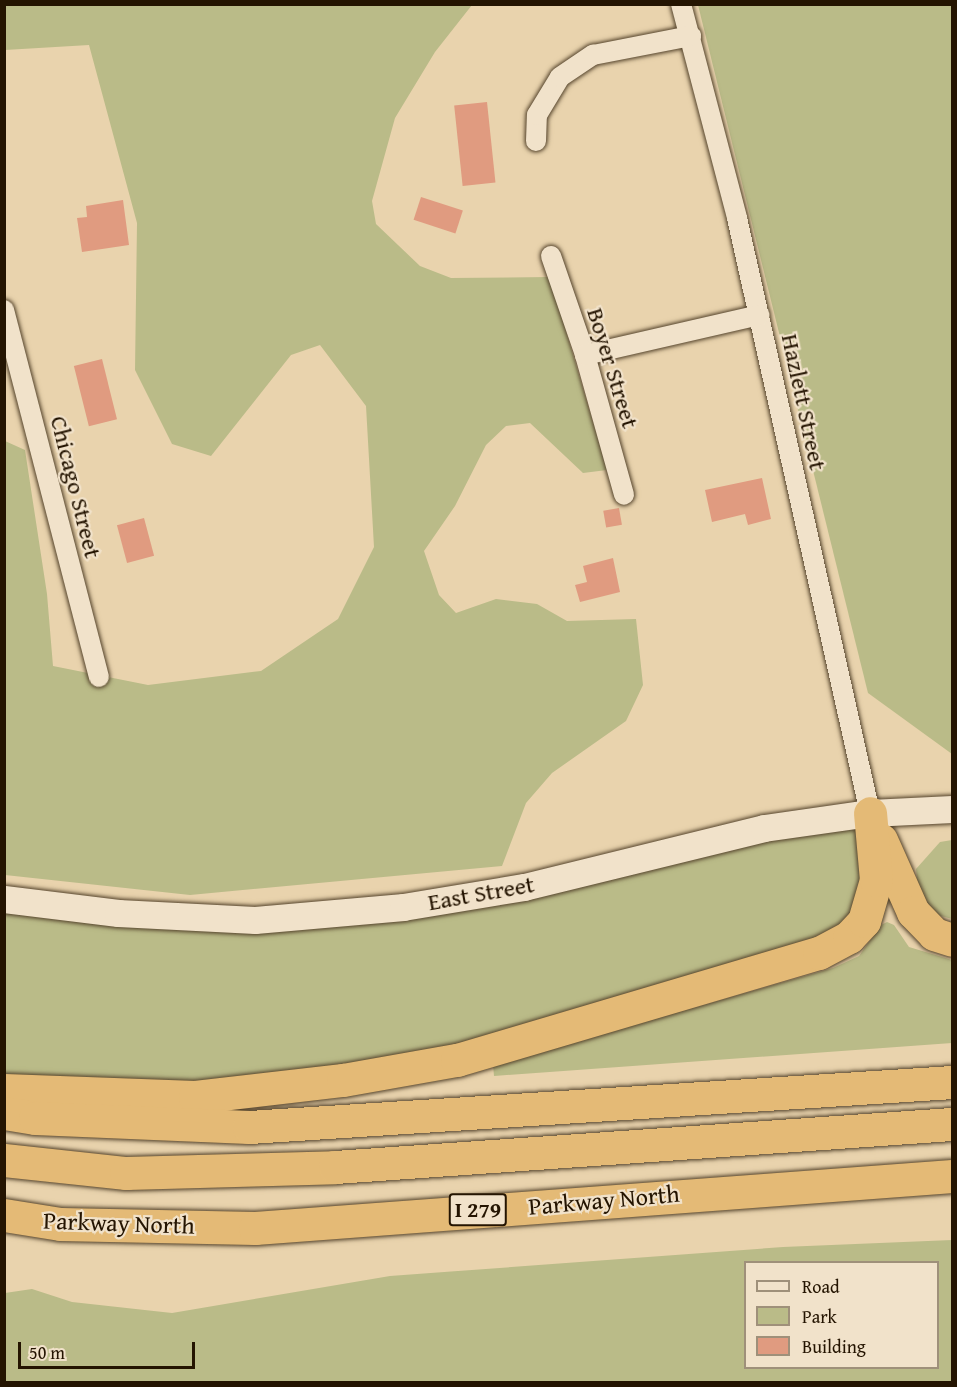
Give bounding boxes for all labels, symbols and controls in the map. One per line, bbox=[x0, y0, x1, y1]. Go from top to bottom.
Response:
street label: Boyer Street bbox=[581, 304, 645, 432]
street label: Hazlett Street bbox=[775, 331, 833, 473]
street label: Chicago Street bbox=[44, 413, 108, 561]
street label: East Street bbox=[426, 869, 536, 917]
street label: Parkway North bbox=[527, 1179, 681, 1221]
road number: I 279 bbox=[448, 1191, 508, 1229]
street label: Parkway North bbox=[43, 1206, 195, 1240]
legend bbox=[744, 1261, 939, 1369]
text: Road bbox=[802, 1273, 840, 1300]
text: Park bbox=[802, 1303, 837, 1330]
scale bar bbox=[21, 1330, 198, 1368]
text: Building bbox=[802, 1333, 866, 1360]
text: 50 m bbox=[29, 1339, 65, 1366]

